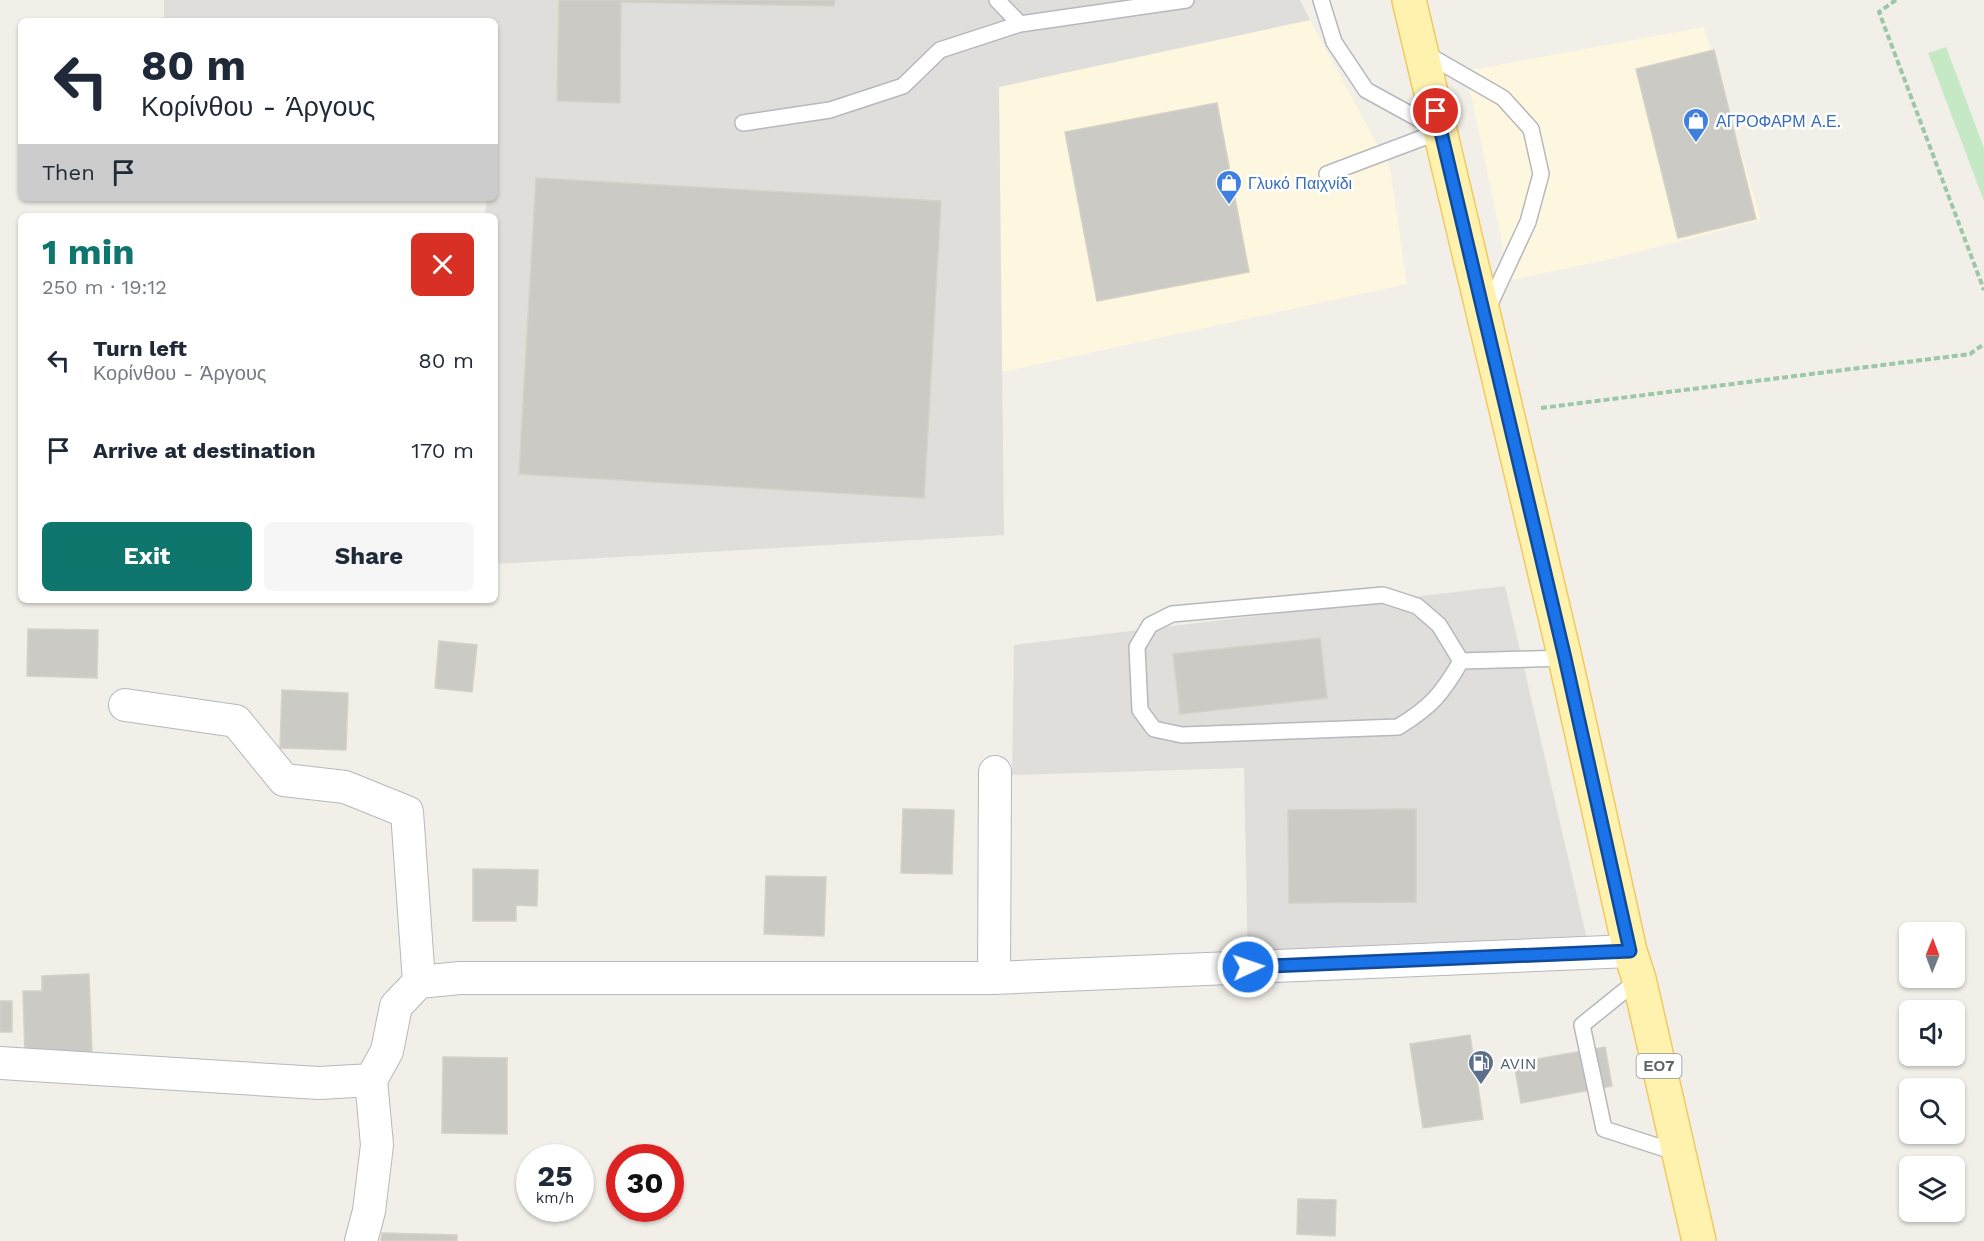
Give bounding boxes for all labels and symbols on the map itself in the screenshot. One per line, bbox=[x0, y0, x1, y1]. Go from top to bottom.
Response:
pin bbox=[1410, 85, 1461, 136]
shop icon: ΑΓΡΟΦΑΡΜ Α.Ε. bbox=[1681, 106, 1711, 144]
place label: ΑΓΡΟΦΑΡΜ Α.Ε. bbox=[1716, 112, 1841, 131]
shop icon: Γλυκό Παιχνίδι bbox=[1214, 168, 1244, 206]
place label: Γλυκό Παιχνίδι bbox=[1248, 174, 1353, 193]
north arrow bbox=[1899, 922, 1965, 988]
position arrow bbox=[1216, 935, 1280, 999]
fuel station icon: AVIN bbox=[1466, 1048, 1496, 1086]
place label: AVIN bbox=[1500, 1054, 1536, 1073]
road number: ΕΟ7 bbox=[1636, 1054, 1682, 1078]
speed limit sign: 30 bbox=[606, 1144, 684, 1222]

